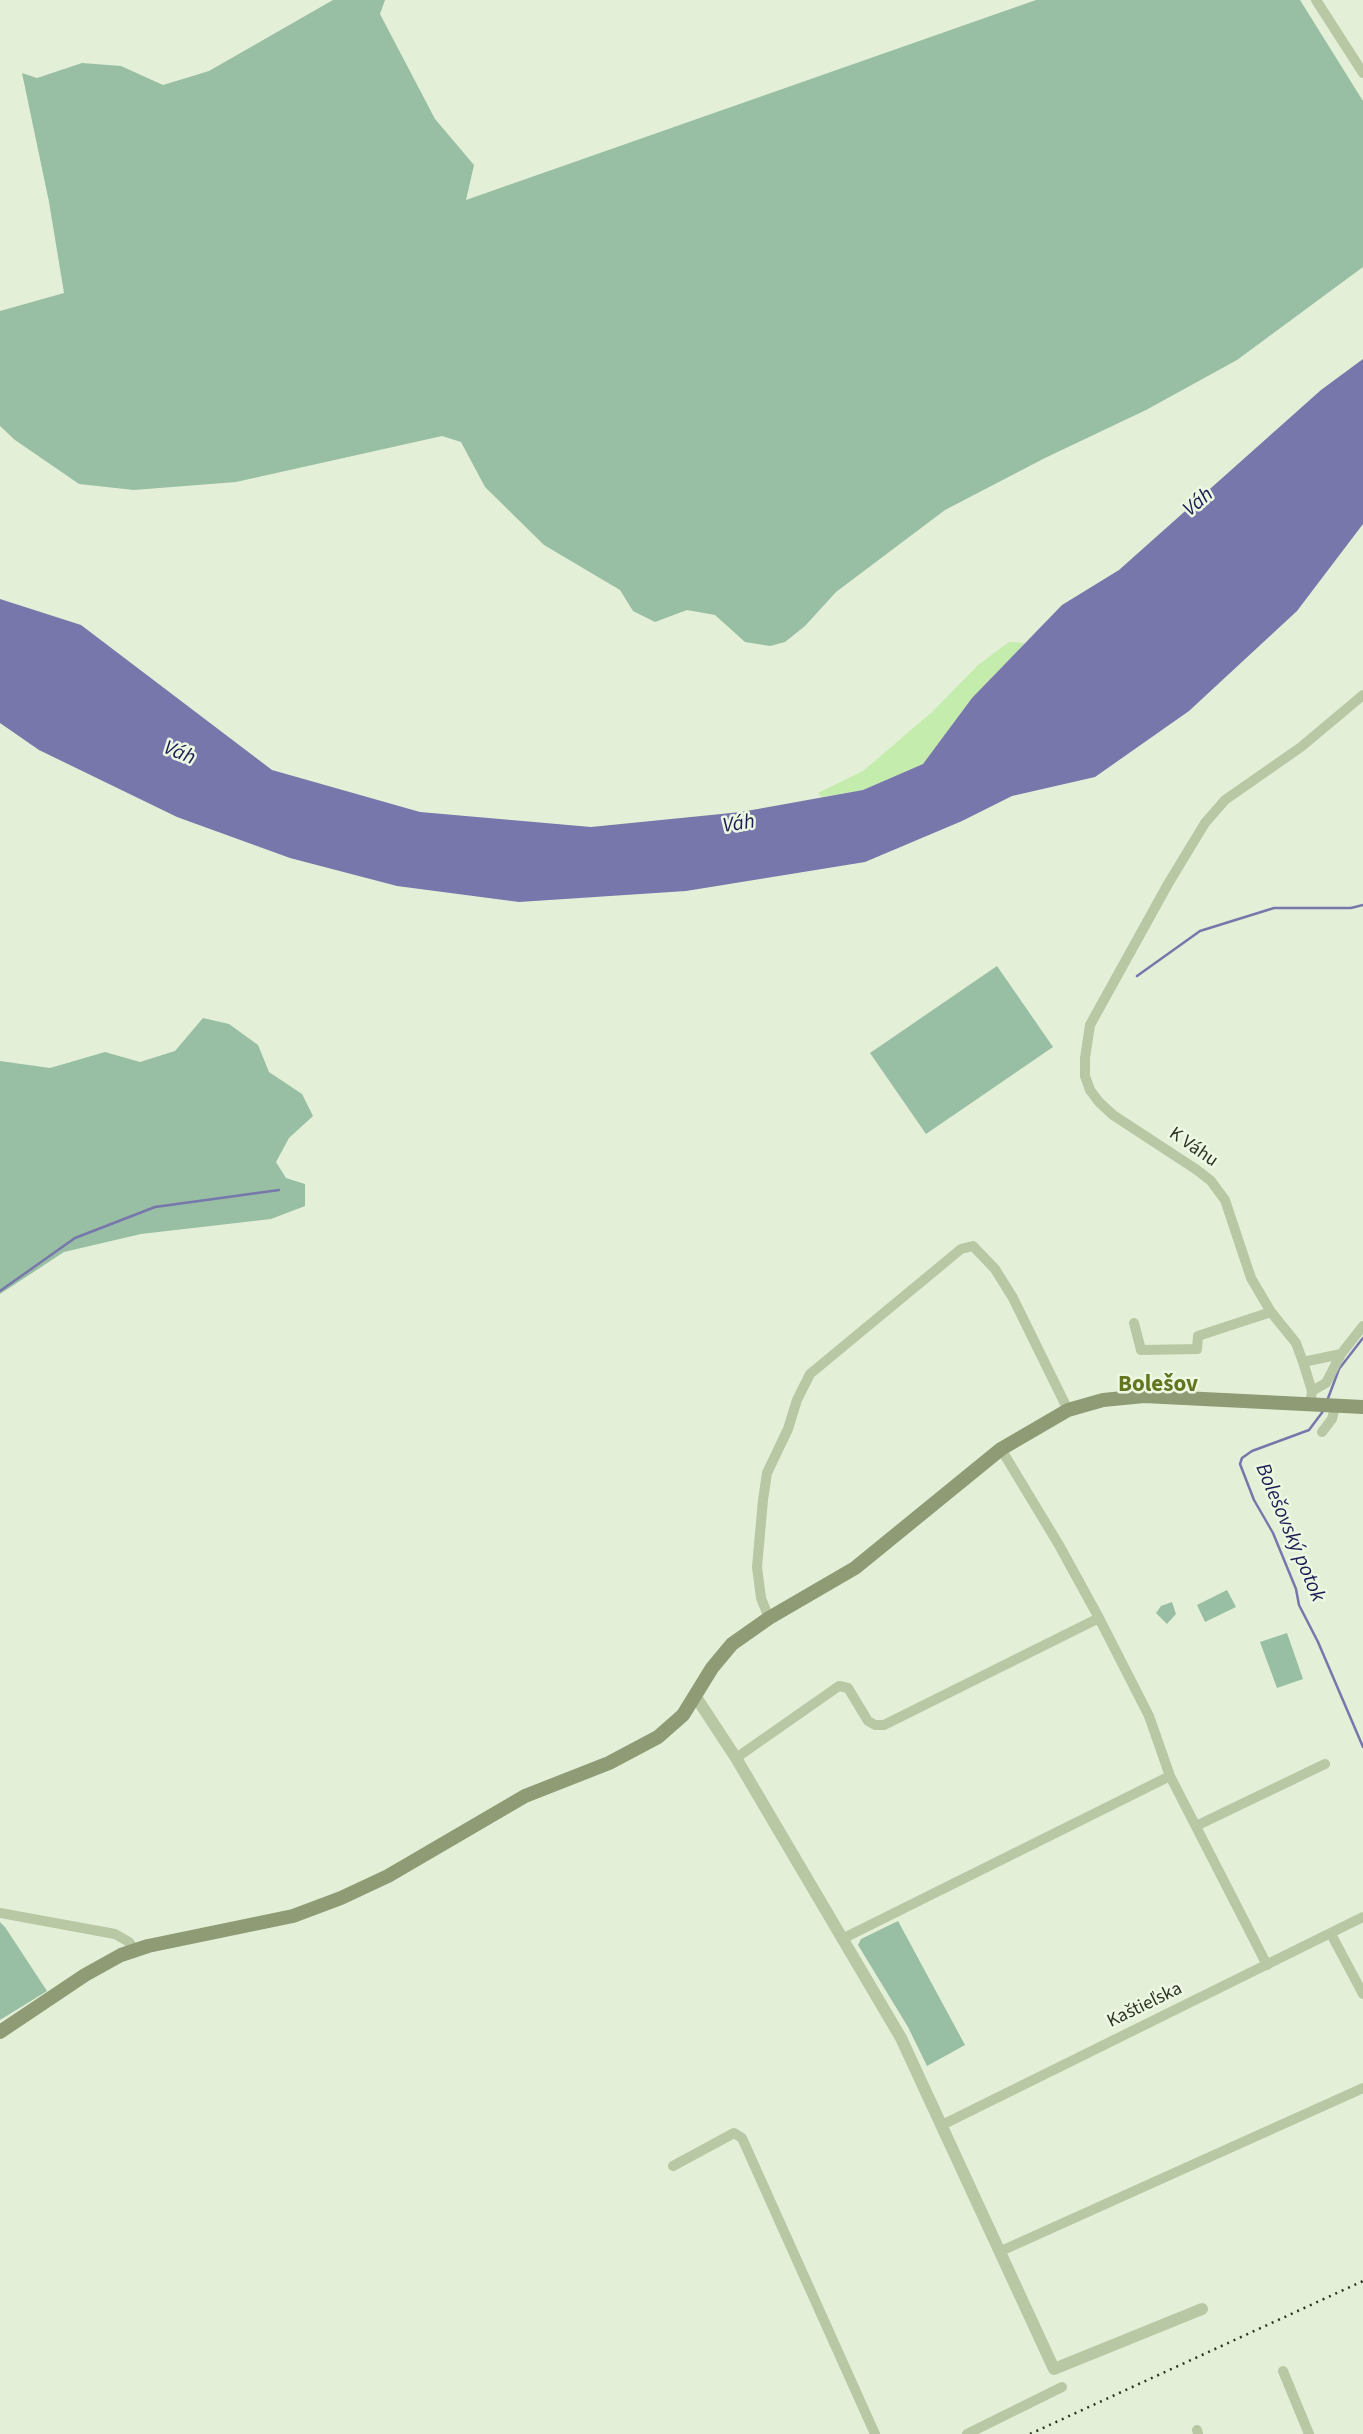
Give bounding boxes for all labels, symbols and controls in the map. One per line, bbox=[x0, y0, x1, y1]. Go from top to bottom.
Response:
water label: Váh bbox=[1179, 483, 1219, 523]
water label: Váh bbox=[159, 736, 199, 772]
water label: Váh bbox=[721, 810, 757, 840]
street label: K Váhu bbox=[1164, 1123, 1222, 1173]
district label: Bolešov bbox=[1118, 1372, 1198, 1400]
water label: Bolešovský potok bbox=[1249, 1460, 1329, 1606]
street label: Kaštieľska bbox=[1104, 1978, 1186, 2034]

